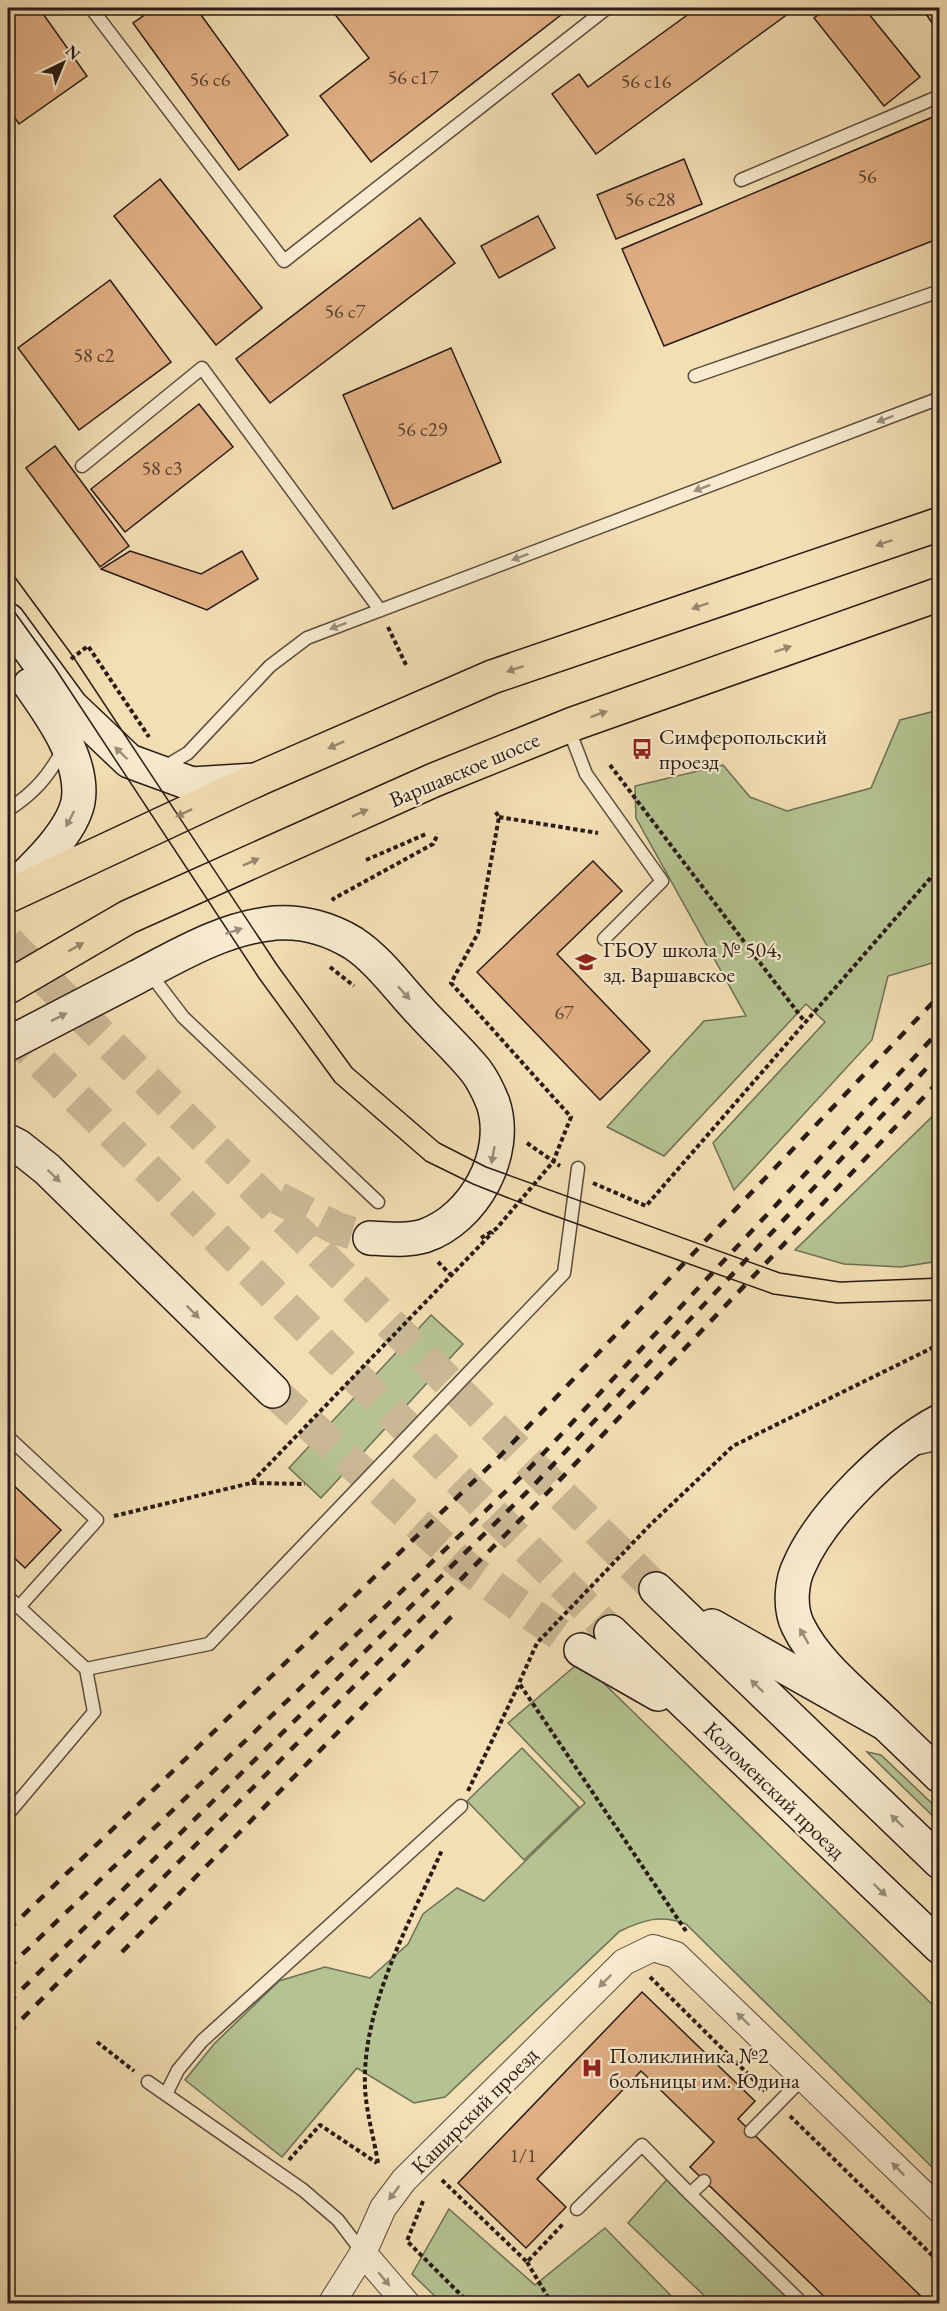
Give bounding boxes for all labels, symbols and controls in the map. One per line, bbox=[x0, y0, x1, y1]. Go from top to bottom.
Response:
north arrow bbox=[33, 33, 93, 93]
text: N bbox=[61, 40, 85, 65]
house number: 56 с17 bbox=[388, 64, 439, 90]
house number: 56 с6 bbox=[190, 66, 231, 92]
house number: 56 с16 bbox=[621, 68, 672, 94]
house number: 56 bbox=[857, 163, 877, 189]
house number: 56 с28 bbox=[625, 186, 675, 212]
house number: 56 с7 bbox=[325, 298, 366, 324]
house number: 58 с2 bbox=[74, 342, 115, 368]
one-way arrow bbox=[876, 414, 894, 424]
house number: 56 с29 bbox=[397, 416, 448, 442]
house number: 58 с3 bbox=[142, 455, 182, 481]
one-way arrow bbox=[693, 483, 711, 493]
one-way arrow bbox=[875, 538, 893, 548]
one-way arrow bbox=[511, 553, 529, 562]
one-way arrow bbox=[691, 602, 709, 611]
one-way arrow bbox=[329, 622, 347, 632]
one-way arrow bbox=[774, 644, 792, 654]
one-way arrow bbox=[506, 665, 524, 675]
one-way arrow bbox=[590, 709, 608, 719]
place label: Симферопольский проезд bbox=[659, 722, 827, 776]
street label: Варшавское шоссе bbox=[385, 725, 544, 814]
bus stop icon: Симферопольский проезд bbox=[630, 737, 654, 761]
one-way arrow bbox=[326, 740, 344, 750]
one-way arrow bbox=[113, 746, 128, 760]
one-way arrow bbox=[352, 808, 369, 817]
one-way arrow bbox=[175, 809, 192, 818]
one-way arrow bbox=[65, 811, 75, 828]
one-way arrow bbox=[242, 856, 260, 866]
one-way arrow bbox=[225, 926, 243, 936]
place label: ГБОУ школа № 504, зд. Варшавское bbox=[603, 935, 782, 989]
one-way arrow bbox=[68, 942, 84, 953]
school or university icon: ГБОУ школа № 504, зд. Варшавское bbox=[574, 950, 598, 974]
one-way arrow bbox=[397, 986, 411, 1001]
house number: 67 bbox=[554, 999, 574, 1025]
one-way arrow bbox=[51, 1012, 68, 1022]
one-way arrow bbox=[488, 1146, 497, 1165]
one-way arrow bbox=[46, 1168, 60, 1182]
one-way arrow bbox=[185, 1305, 199, 1319]
one-way arrow bbox=[799, 1627, 809, 1644]
one-way arrow bbox=[749, 1679, 764, 1693]
street label: Коломенский проезд bbox=[698, 1715, 852, 1865]
one-way arrow bbox=[890, 1814, 905, 1828]
one-way arrow bbox=[872, 1883, 887, 1897]
one-way arrow bbox=[599, 1973, 613, 1987]
one-way arrow bbox=[736, 2012, 750, 2026]
street label: Каширский проезд bbox=[405, 2041, 544, 2180]
place label: Поликлиника №2 больницы им. Юдина bbox=[609, 2041, 800, 2095]
hospital icon: Поликлиника №2 больницы им. Юдина bbox=[580, 2056, 604, 2080]
house number: 1/1 bbox=[509, 2142, 537, 2168]
one-way arrow bbox=[891, 2163, 905, 2177]
one-way arrow bbox=[388, 2186, 400, 2201]
one-way arrow bbox=[377, 2271, 390, 2286]

